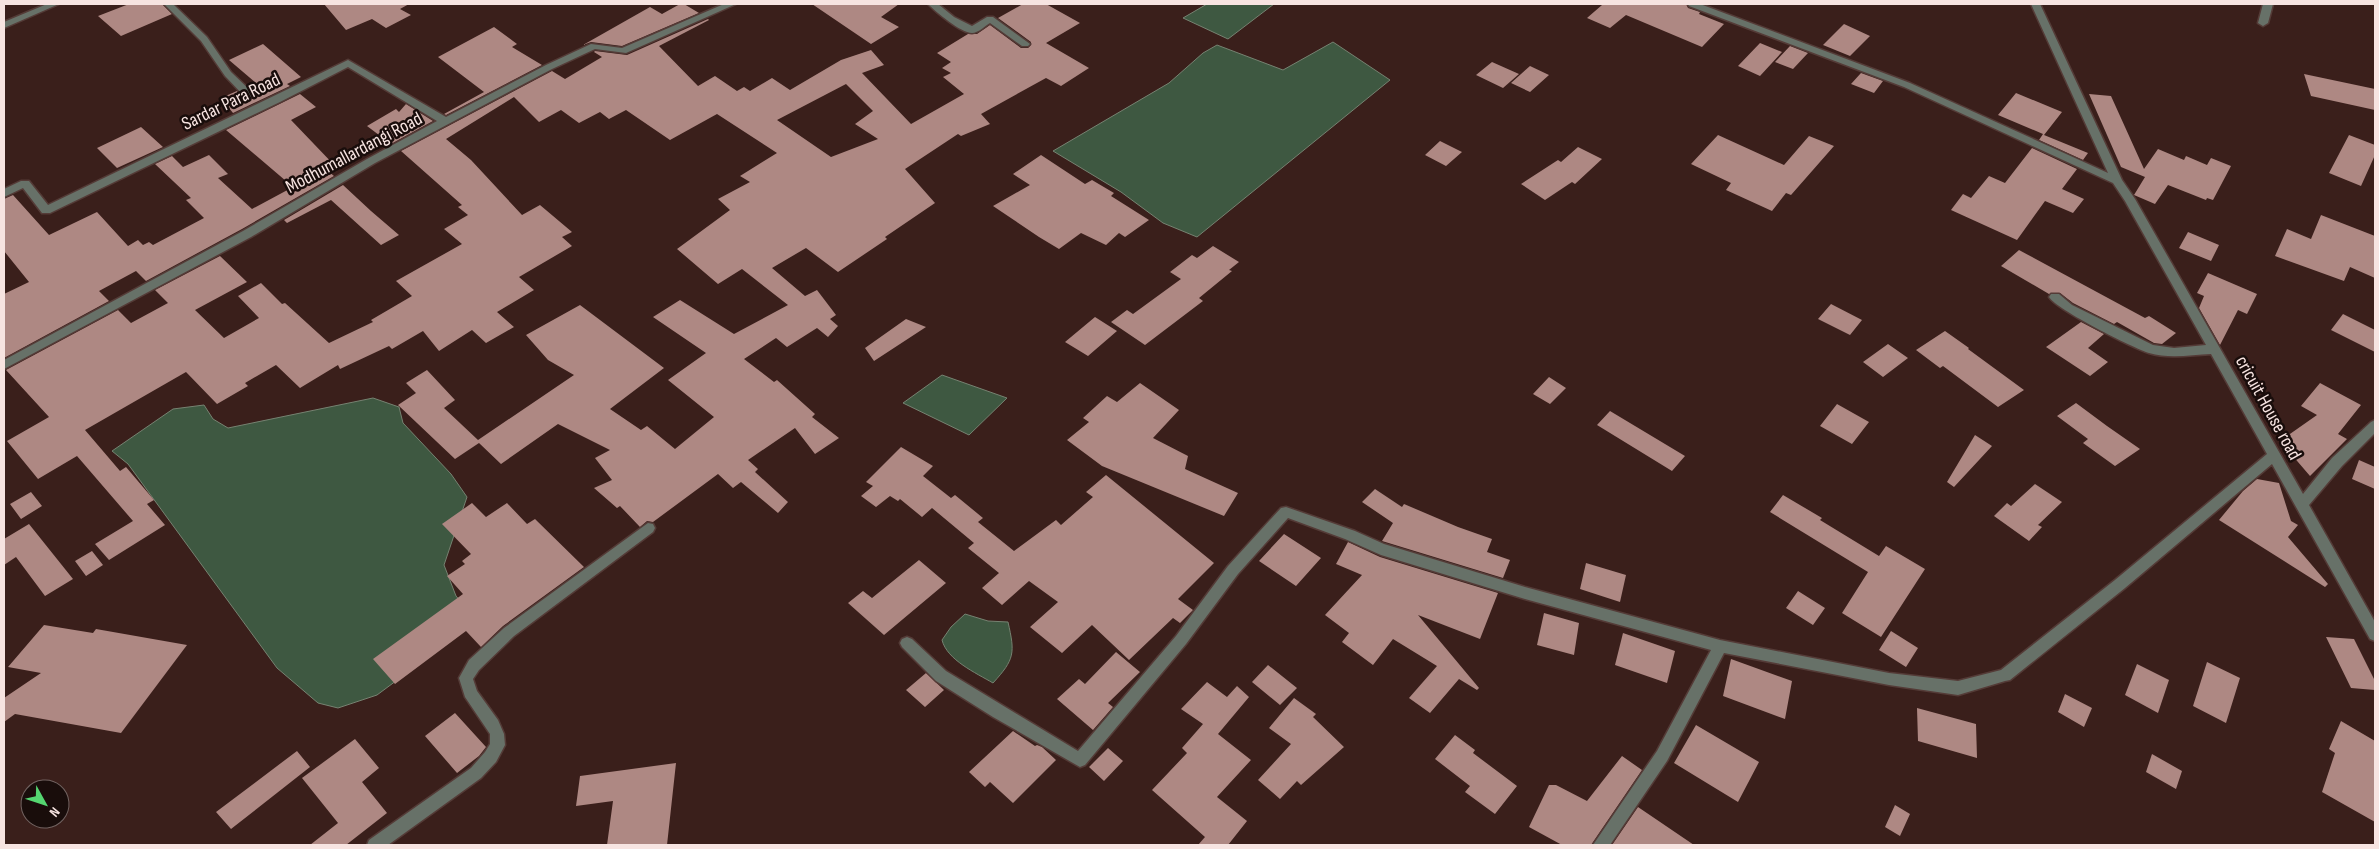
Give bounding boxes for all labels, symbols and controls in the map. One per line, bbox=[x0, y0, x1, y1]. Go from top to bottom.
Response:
street label: Sardar Para Road bbox=[178, 68, 284, 136]
street label: Modhumallardangi Road bbox=[282, 107, 426, 199]
street label: cricuit House road bbox=[2230, 352, 2306, 464]
north arrow bbox=[20, 779, 70, 829]
text: N bbox=[46, 804, 63, 820]

